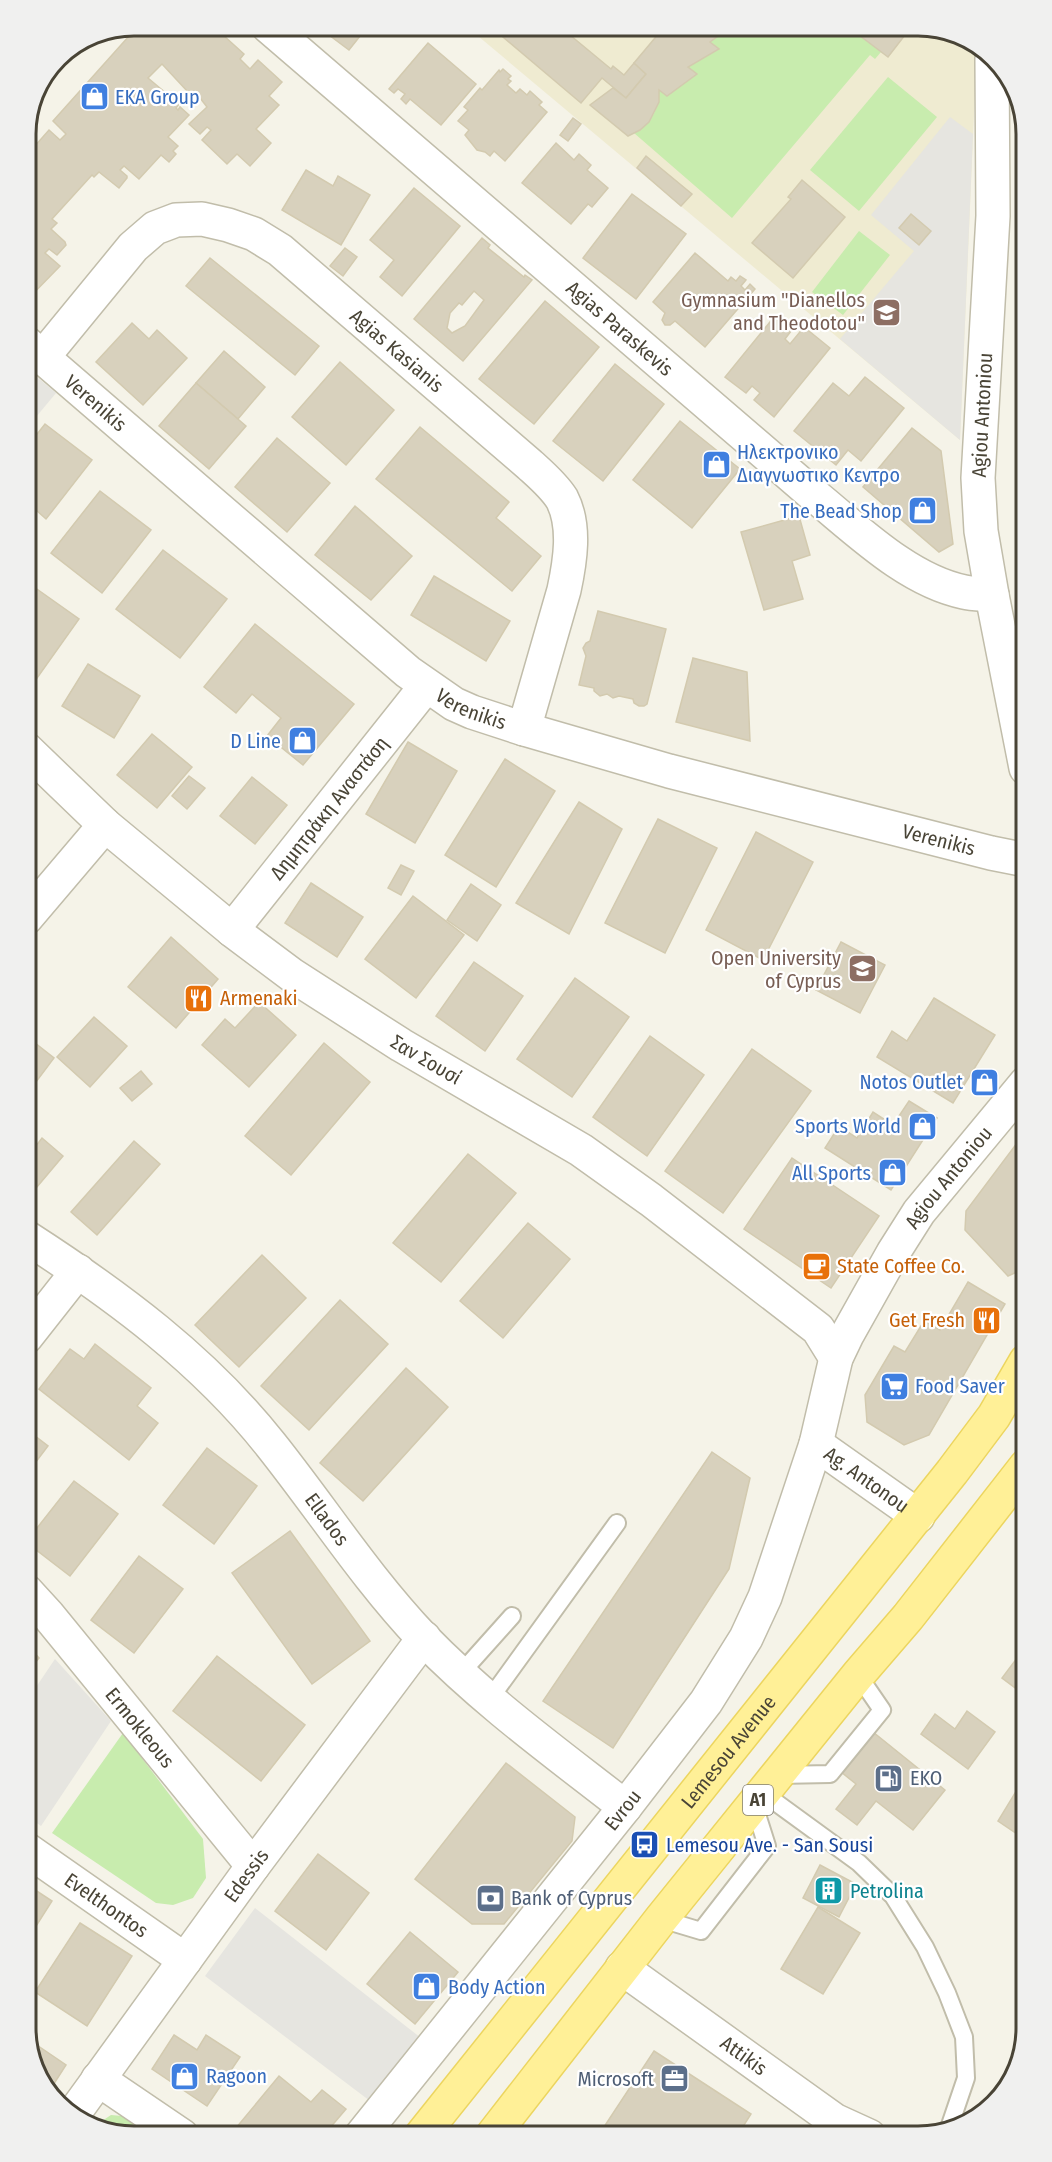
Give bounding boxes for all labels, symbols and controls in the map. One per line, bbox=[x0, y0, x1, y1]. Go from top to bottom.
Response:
shop icon: EKA Group bbox=[78, 81, 110, 113]
place label: EKA Group bbox=[115, 85, 200, 109]
street label: Agias Paraskevis bbox=[562, 276, 678, 381]
place label: Gymnasium "Dianellos and Theodotou" bbox=[681, 288, 865, 335]
school or university icon: Gymnasium "Dianellos and Theodotou" bbox=[870, 296, 902, 328]
street label: Agias Kasianis bbox=[345, 304, 449, 397]
street label: Agiou Antoniou bbox=[967, 352, 997, 478]
street label: Verenikis bbox=[60, 370, 132, 436]
place label: Ηλεκτρονικο Διαγνωστικο Κεντρο bbox=[737, 440, 900, 487]
shop icon: Ηλεκτρονικο Διαγνωστικο Κεντρο bbox=[700, 448, 732, 480]
shop icon: The Bead Shop bbox=[907, 495, 939, 527]
place label: The Bead Shop bbox=[780, 499, 902, 523]
street label: Verenikis bbox=[431, 683, 509, 734]
shop icon: D Line bbox=[286, 725, 318, 757]
place label: D Line bbox=[230, 729, 281, 753]
street label: Δημητράκη Αναστάση bbox=[265, 732, 393, 884]
street label: Verenikis bbox=[900, 819, 978, 861]
place label: Open University of Cyprus bbox=[711, 946, 841, 993]
school or university icon: Open University of Cyprus bbox=[846, 953, 878, 985]
restaurant icon: Armenaki bbox=[183, 982, 215, 1014]
place label: Armenaki bbox=[220, 986, 297, 1010]
street label: Σαν Σουσί bbox=[386, 1030, 466, 1090]
shop icon: Notos Outlet bbox=[968, 1066, 1000, 1098]
place label: Notos Outlet bbox=[859, 1070, 963, 1094]
shop icon: Sports World bbox=[906, 1110, 938, 1142]
place label: Sports World bbox=[795, 1114, 901, 1138]
street label: Agiou Antoniou bbox=[900, 1121, 997, 1233]
shop icon: All Sports bbox=[876, 1157, 908, 1189]
place label: All Sports bbox=[792, 1161, 871, 1185]
cafe icon: State Coffee Co. bbox=[800, 1250, 832, 1282]
place label: State Coffee Co. bbox=[837, 1254, 965, 1278]
restaurant icon: Get Fresh bbox=[970, 1304, 1002, 1336]
place label: Get Fresh bbox=[889, 1308, 965, 1332]
supermarket icon: Food Saver bbox=[878, 1370, 910, 1402]
place label: Food Saver bbox=[915, 1374, 1005, 1398]
street label: Ag. Antonou bbox=[820, 1442, 914, 1518]
street label: Ellados bbox=[300, 1488, 354, 1550]
street label: Ermokleous bbox=[100, 1683, 180, 1772]
street label: Lemesou Avenue bbox=[676, 1690, 781, 1813]
fuel station icon: EKO bbox=[873, 1762, 905, 1794]
place label: EKO bbox=[910, 1766, 942, 1790]
street label: Evrou bbox=[599, 1785, 646, 1835]
road number: A1 bbox=[743, 1785, 773, 1815]
bus stop icon: Lemesou Ave. - San Sousi bbox=[629, 1829, 661, 1861]
place label: Lemesou Ave. - San Sousi bbox=[666, 1833, 873, 1857]
street label: Edessis bbox=[219, 1844, 274, 1907]
street label: Evelthontos bbox=[60, 1868, 153, 1943]
building icon: Petrolina bbox=[813, 1875, 845, 1907]
place label: Petrolina bbox=[850, 1879, 924, 1903]
bank icon: Bank of Cyprus bbox=[474, 1882, 506, 1914]
place label: Bank of Cyprus bbox=[511, 1886, 632, 1910]
shop icon: Body Action bbox=[411, 1971, 443, 2003]
place label: Body Action bbox=[448, 1975, 546, 1999]
street label: Attikis bbox=[716, 2031, 772, 2080]
shop icon: Ragoon bbox=[169, 2060, 201, 2092]
office icon: Microsoft bbox=[659, 2063, 691, 2095]
place label: Ragoon bbox=[206, 2064, 267, 2088]
place label: Microsoft bbox=[578, 2067, 654, 2091]

